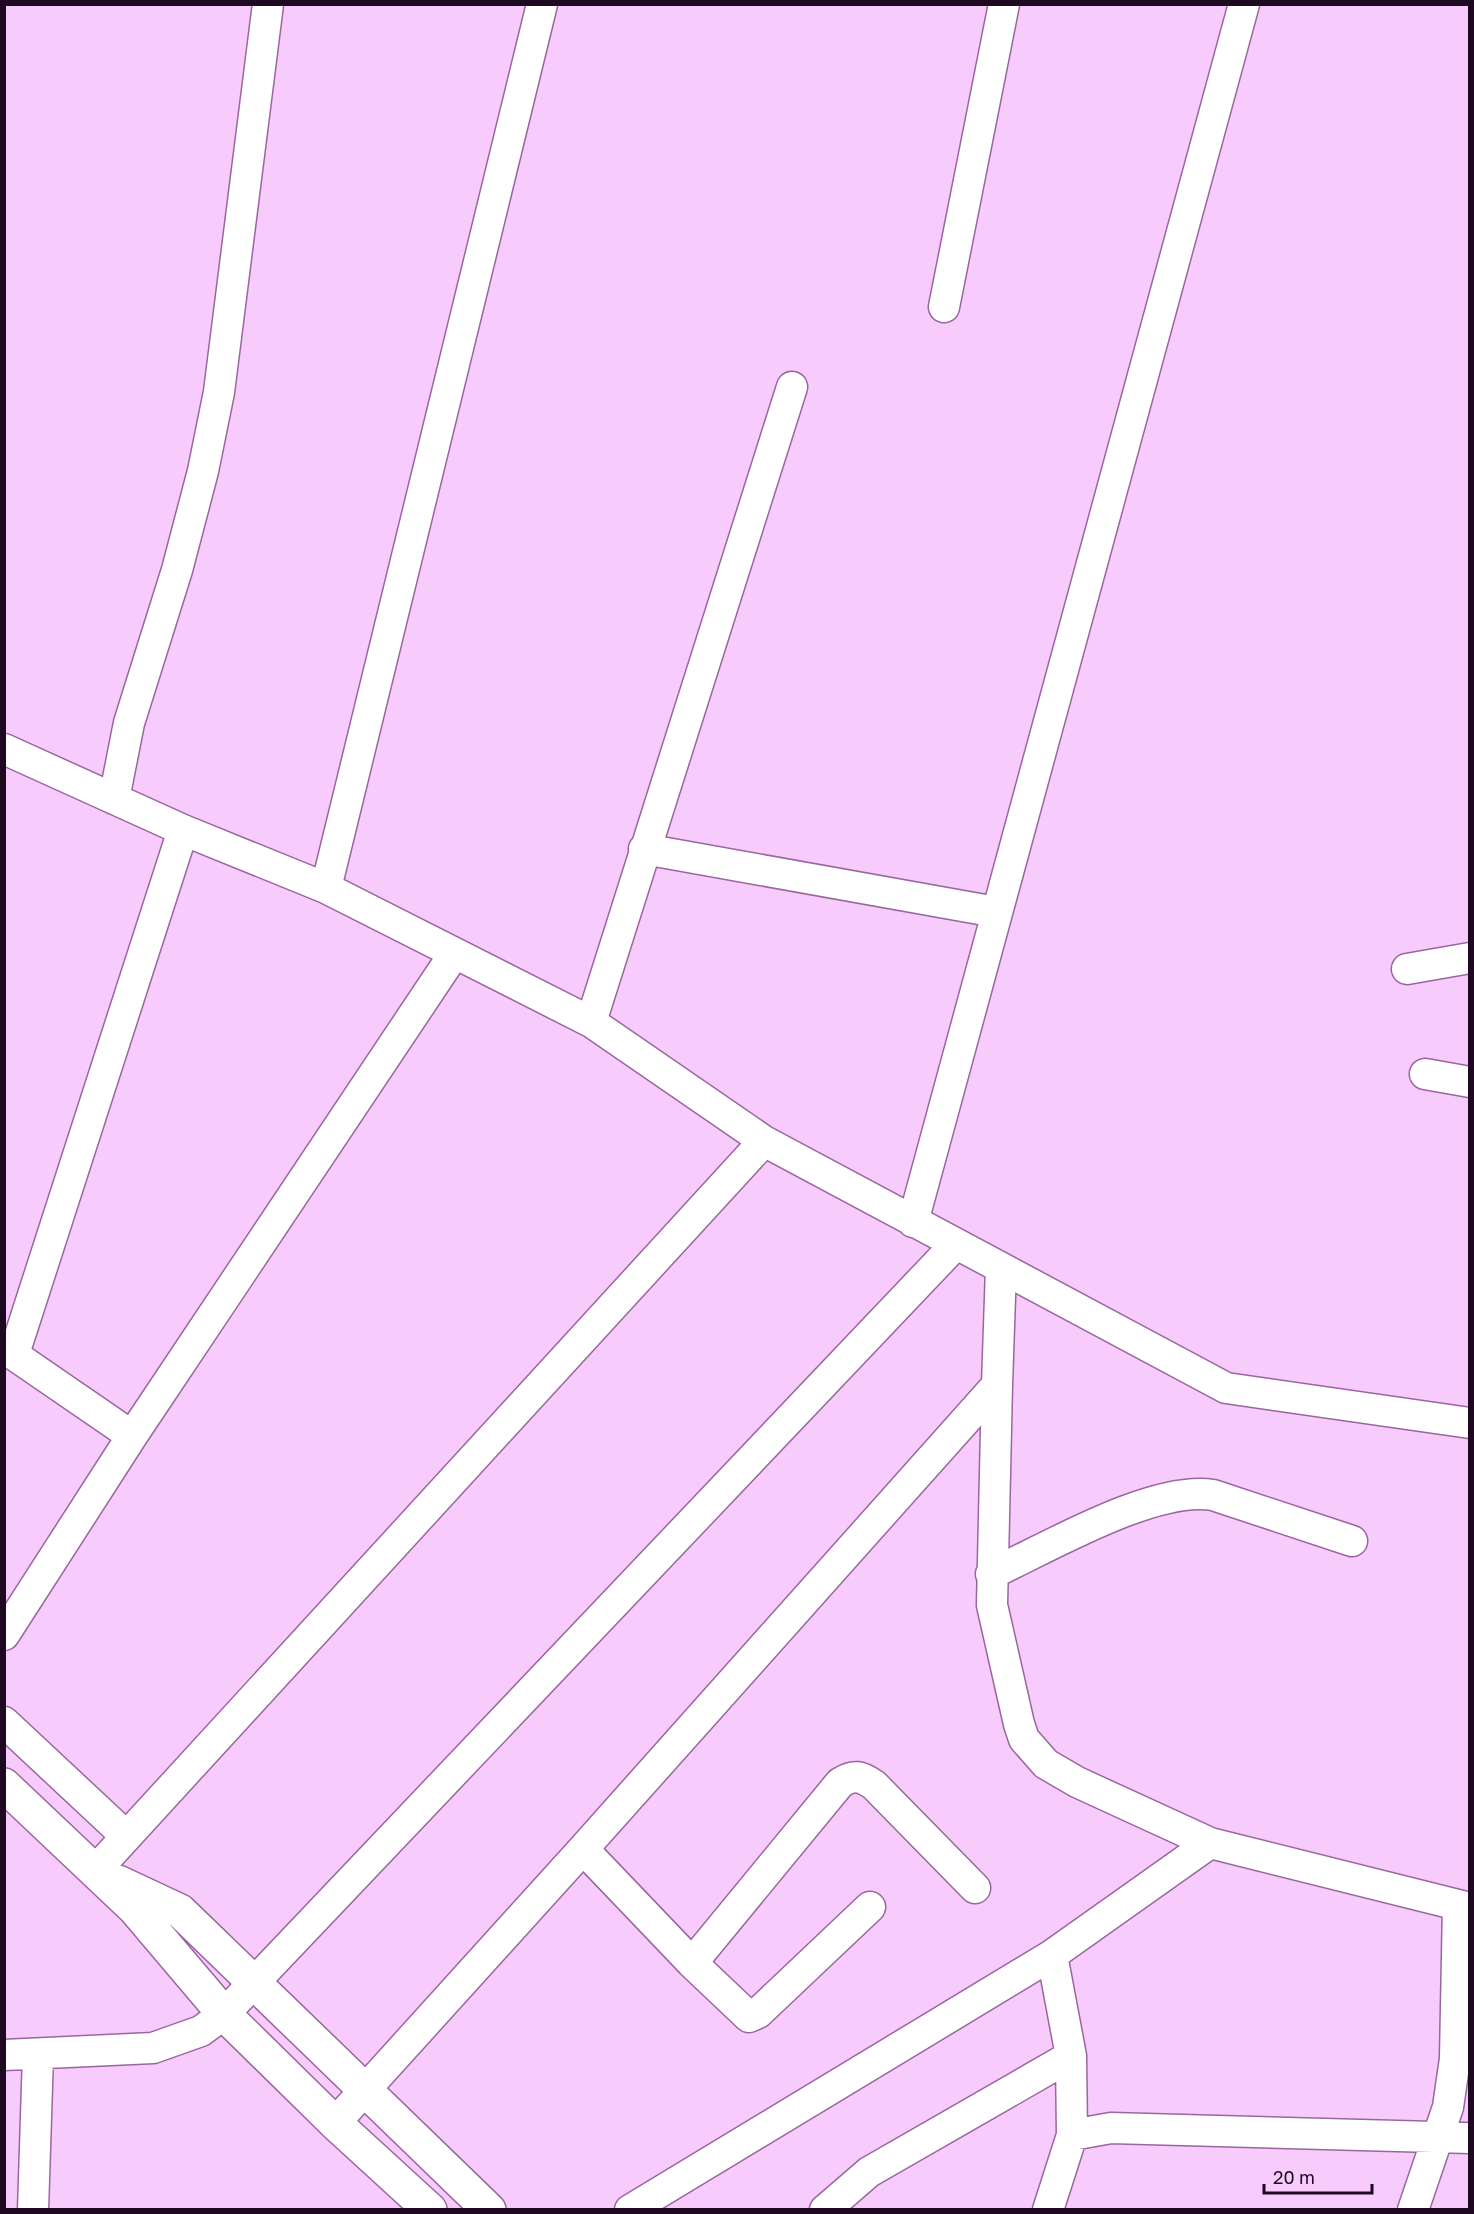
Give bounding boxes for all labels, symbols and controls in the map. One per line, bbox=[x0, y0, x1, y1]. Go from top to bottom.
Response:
scale bar bbox=[1264, 2157, 1372, 2195]
text: 20 m bbox=[1273, 2166, 1315, 2188]

